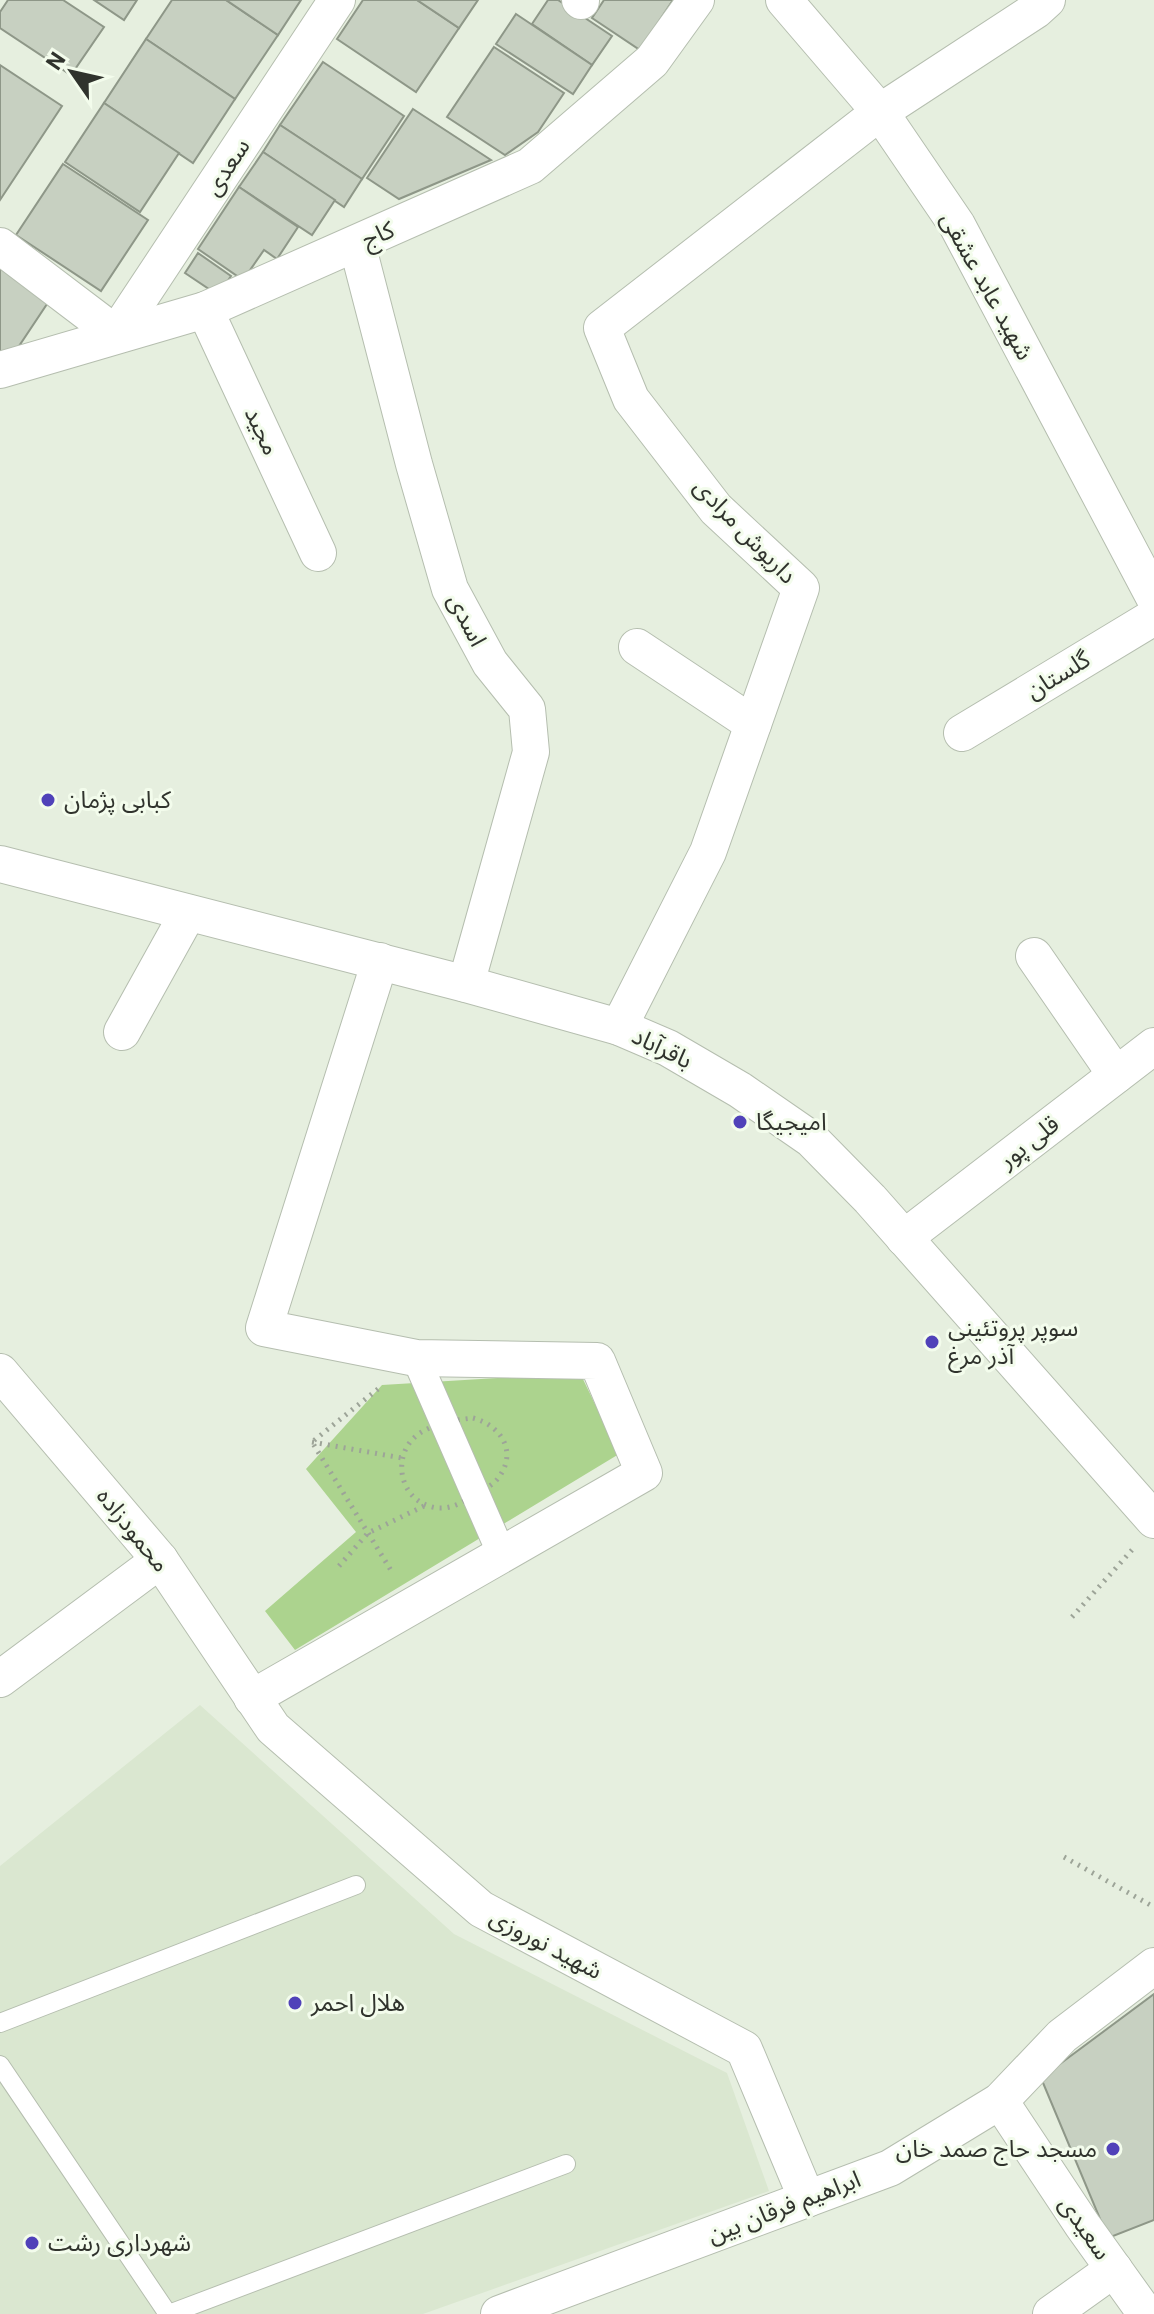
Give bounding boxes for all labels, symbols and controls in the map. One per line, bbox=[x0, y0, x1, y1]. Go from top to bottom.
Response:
north arrow bbox=[32, 32, 112, 112]
text: N bbox=[41, 48, 71, 75]
street label: سعدی bbox=[198, 133, 256, 201]
street label: شهید عابد عشقی bbox=[935, 207, 1039, 365]
street label: کاج bbox=[358, 215, 401, 257]
street label: مجید bbox=[239, 403, 285, 459]
street label: داریوش مرادی bbox=[688, 472, 802, 590]
street label: اسدی bbox=[442, 589, 492, 651]
street label: گلستان bbox=[1021, 644, 1096, 705]
place label: کبابی پژمان bbox=[64, 786, 172, 815]
marker: کبابی پژمان bbox=[39, 791, 57, 809]
street label: باقرآباد bbox=[627, 1021, 697, 1075]
place label: امیجیگا bbox=[756, 1108, 827, 1136]
street label: قلی پور bbox=[992, 1110, 1065, 1176]
marker: امیجیگا bbox=[731, 1113, 749, 1131]
place label: سوپر پروتئینی آذر مرغ bbox=[948, 1314, 1078, 1373]
marker: سوپر پروتئینی آذر مرغ bbox=[923, 1333, 941, 1351]
street label: محمودزاده bbox=[91, 1482, 175, 1578]
street label: شهید نوروزی bbox=[485, 1903, 607, 1985]
place label: هلال احمر bbox=[310, 1989, 405, 2017]
marker: هلال احمر bbox=[286, 1994, 304, 2012]
place label: مسجد حاج صمد خان bbox=[896, 2135, 1097, 2166]
marker: مسجد حاج صمد خان bbox=[1104, 2140, 1122, 2158]
street label: ابراهیم فرقان بین bbox=[704, 2165, 865, 2252]
street label: سعیدی bbox=[1053, 2191, 1117, 2265]
place label: شهرداری رشت bbox=[48, 2229, 191, 2257]
marker: شهرداری رشت bbox=[23, 2234, 41, 2252]

